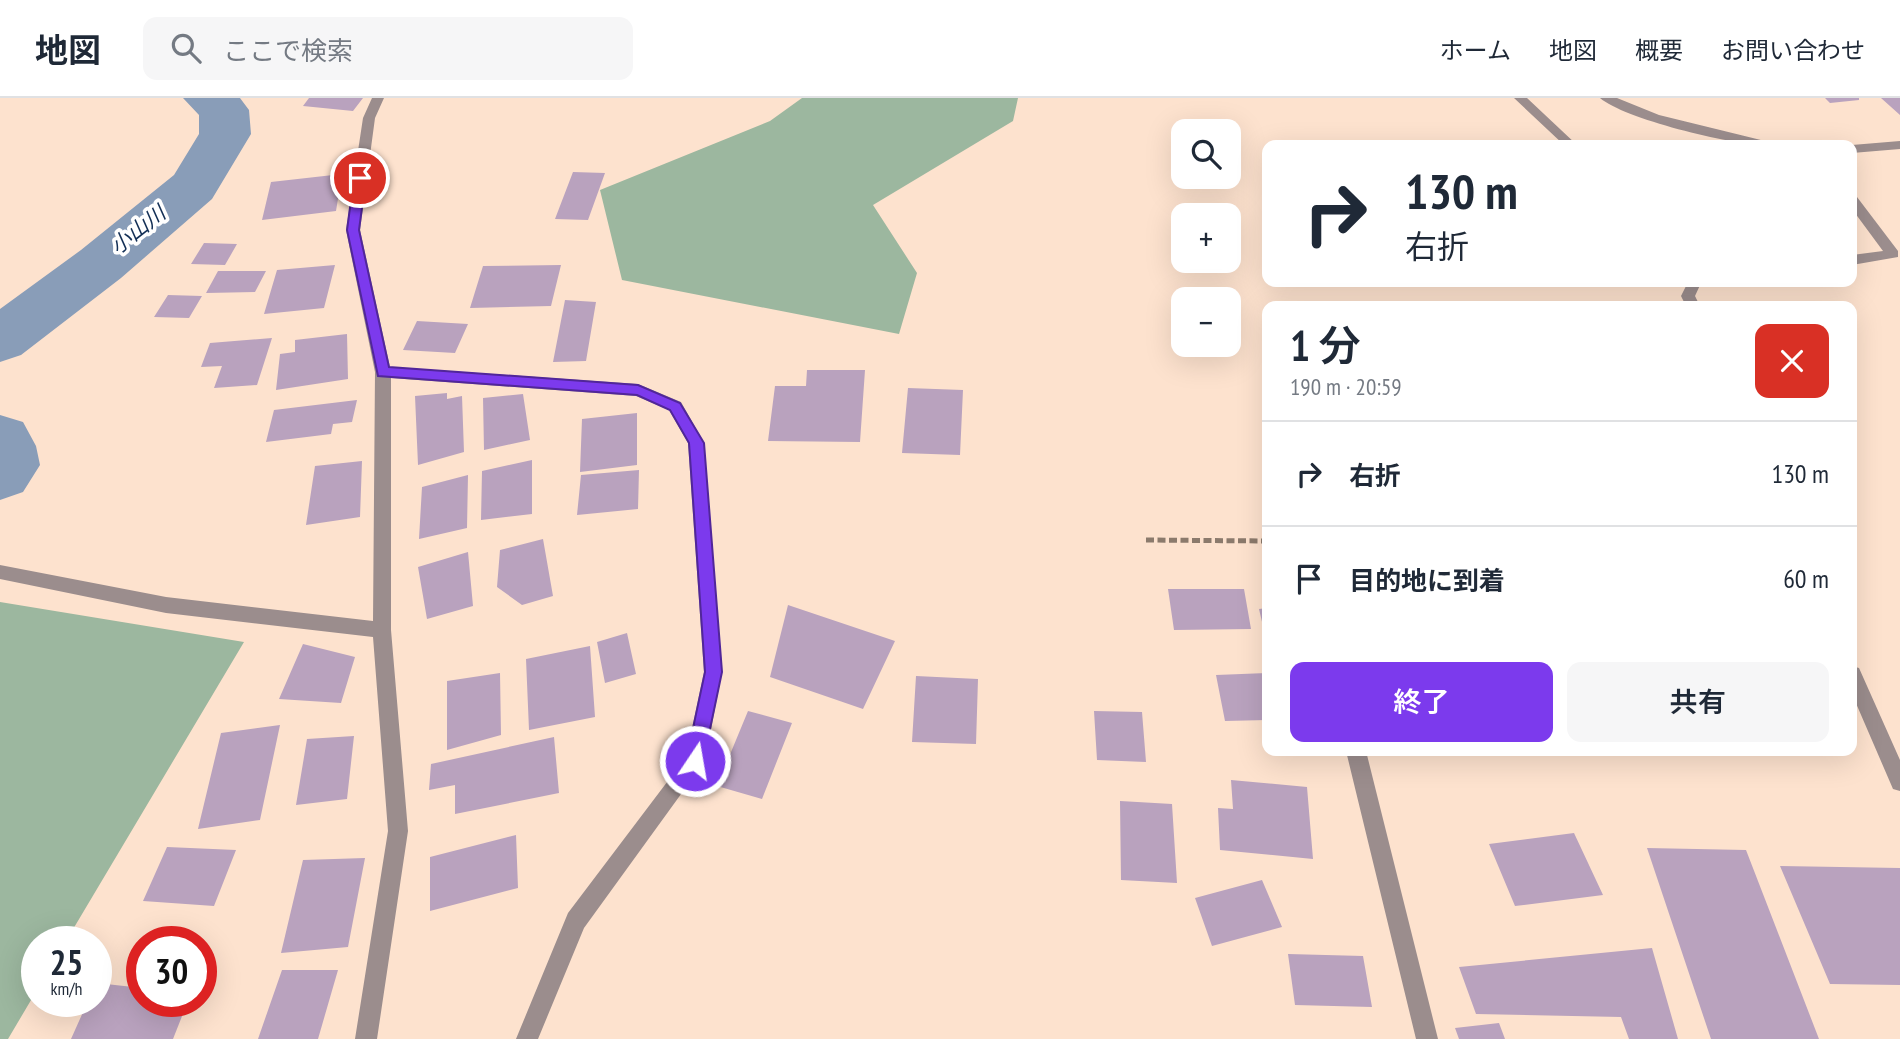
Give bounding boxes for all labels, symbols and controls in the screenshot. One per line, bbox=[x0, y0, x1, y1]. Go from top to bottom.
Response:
search box bbox=[143, 17, 633, 80]
text: 地図 bbox=[35, 28, 101, 71]
icon: search bbox=[167, 29, 205, 67]
text: ここで検索 bbox=[223, 34, 353, 67]
text: ホーム bbox=[1440, 35, 1511, 66]
text: 地図 bbox=[1549, 35, 1597, 66]
text: 概要 bbox=[1635, 35, 1683, 66]
text: お問い合わせ bbox=[1721, 35, 1865, 66]
map controls bbox=[1171, 119, 1241, 357]
button: search bbox=[1171, 119, 1241, 189]
pin bbox=[330, 148, 390, 208]
icon: arrive bbox=[341, 159, 379, 197]
text: 130 m bbox=[1405, 159, 1518, 223]
icon: right bbox=[1290, 168, 1381, 259]
water label: 小山川 bbox=[105, 198, 172, 260]
button: + bbox=[1171, 203, 1241, 273]
text: 右折 bbox=[1405, 225, 1469, 267]
button: − bbox=[1171, 287, 1241, 357]
text: 1 分 bbox=[1290, 318, 1361, 373]
button: close bbox=[1755, 324, 1829, 398]
text: 190 m · 20:59 bbox=[1290, 372, 1402, 401]
icon: right bbox=[1290, 455, 1328, 493]
text: 130 m bbox=[1771, 457, 1829, 490]
text: 右折 bbox=[1349, 459, 1401, 492]
icon: arrive bbox=[1290, 560, 1328, 598]
text: 60 m bbox=[1783, 562, 1829, 595]
text: 目的地に到着 bbox=[1349, 564, 1505, 597]
button: 終了 bbox=[1290, 662, 1553, 742]
button: 共有 bbox=[1567, 662, 1829, 742]
position arrow bbox=[658, 724, 732, 798]
speed limit sign: 30 bbox=[126, 926, 217, 1017]
text: 25 bbox=[50, 939, 83, 985]
text: km/h bbox=[51, 977, 82, 1000]

